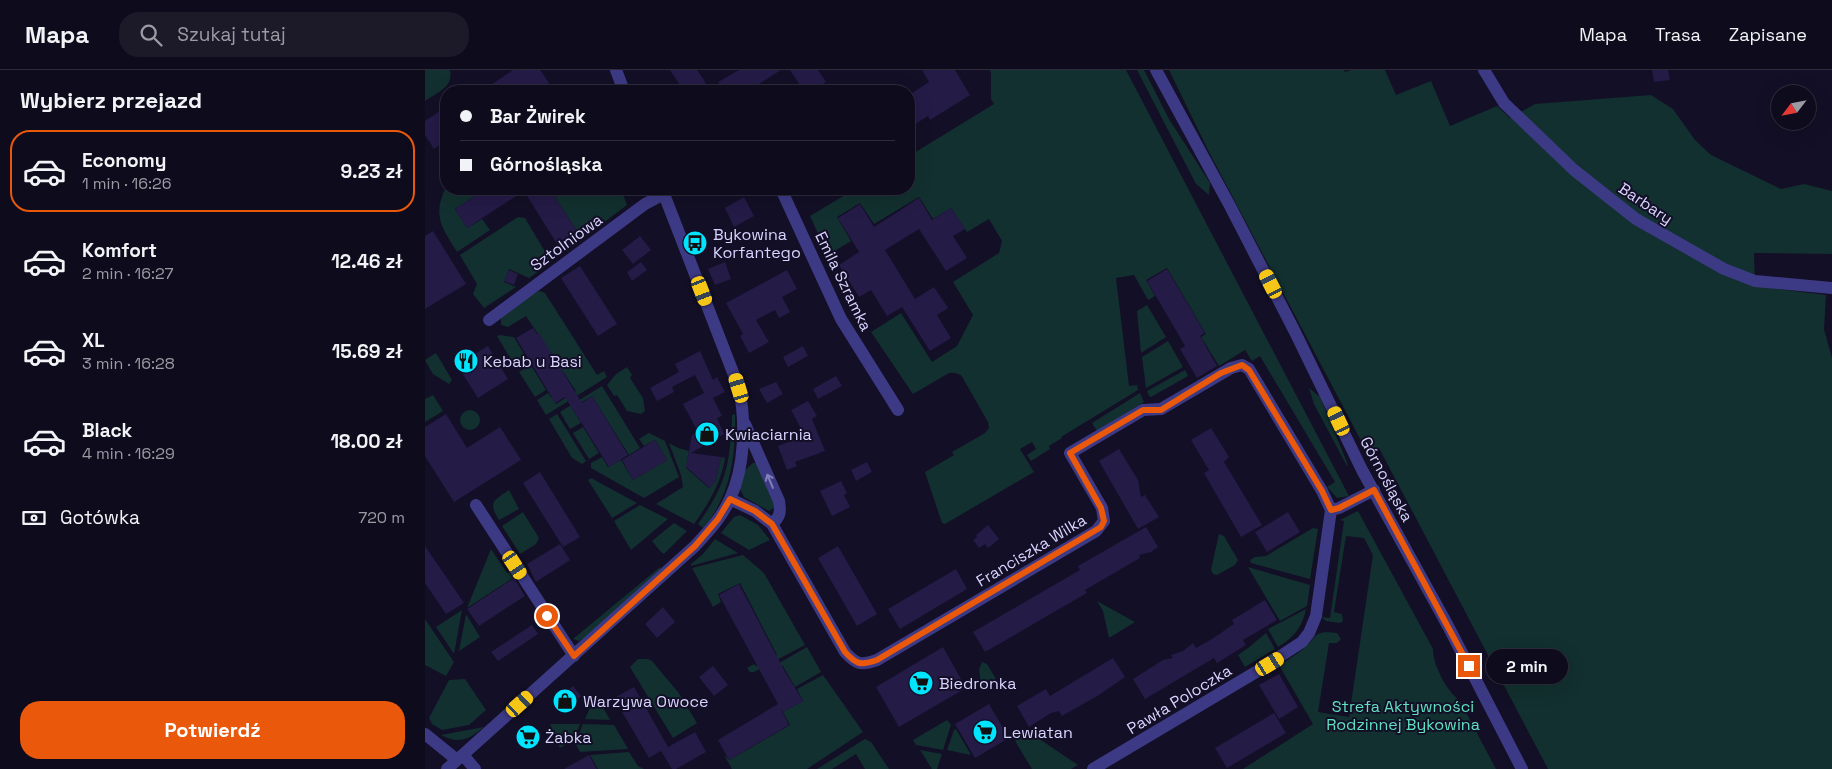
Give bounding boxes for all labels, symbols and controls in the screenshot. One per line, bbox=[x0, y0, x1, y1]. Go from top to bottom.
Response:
search box bbox=[119, 12, 469, 57]
text: Mapa bbox=[25, 19, 89, 50]
icon: search bbox=[137, 21, 165, 49]
text: Szukaj tutaj bbox=[177, 22, 286, 47]
text: Mapa bbox=[1579, 23, 1627, 46]
text: Trasa bbox=[1655, 23, 1701, 46]
text: Zapisane bbox=[1729, 23, 1807, 46]
north arrow bbox=[1771, 85, 1816, 130]
map controls bbox=[1771, 85, 1816, 130]
text: Wybierz przejazd bbox=[20, 86, 202, 114]
text: Bar Żwirek bbox=[490, 104, 586, 129]
text: Economy bbox=[82, 148, 166, 173]
icon: car bbox=[22, 149, 67, 194]
text: Górnośląska bbox=[490, 152, 602, 177]
text: 9.23 zł bbox=[341, 159, 403, 184]
text: 1 min · 16:26 bbox=[82, 173, 171, 194]
street label: Barbary bbox=[1615, 178, 1677, 229]
street label: Sztolniowa bbox=[526, 209, 607, 276]
place label: Bykowina Korfantego bbox=[713, 224, 801, 263]
street label: Emila Szramka bbox=[810, 228, 877, 335]
bus stop icon: Bykowina Korfantego bbox=[682, 230, 708, 256]
text: Komfort bbox=[82, 238, 157, 263]
icon: car bbox=[22, 239, 67, 284]
text: 12.46 zł bbox=[331, 249, 403, 274]
text: 2 min · 16:27 bbox=[82, 263, 174, 284]
car bbox=[1257, 267, 1284, 301]
car bbox=[689, 274, 714, 308]
text: XL bbox=[82, 328, 105, 353]
icon: car bbox=[22, 329, 67, 374]
text: 15.69 zł bbox=[332, 339, 403, 364]
restaurant icon: Kebab u Basi bbox=[453, 348, 479, 374]
place label: Kebab u Basi bbox=[483, 351, 582, 372]
text: 3 min · 16:28 bbox=[82, 353, 175, 374]
car bbox=[727, 371, 750, 405]
car bbox=[1325, 404, 1352, 438]
text: Black bbox=[82, 418, 132, 443]
icon: car bbox=[22, 419, 67, 464]
shop icon: Kwiaciarnia bbox=[694, 421, 720, 447]
place label: Kwiaciarnia bbox=[725, 424, 812, 445]
text: 18.00 zł bbox=[331, 429, 403, 454]
street label: Górnośląska bbox=[1355, 433, 1418, 526]
text: 4 min · 16:29 bbox=[82, 443, 175, 464]
one-way arrow bbox=[764, 474, 774, 489]
icon: cash bbox=[20, 504, 48, 532]
text: Gotówka bbox=[60, 505, 140, 530]
text: 720 m bbox=[358, 507, 405, 528]
street label: Franciszka Wilka bbox=[972, 509, 1090, 592]
car bbox=[500, 548, 529, 582]
route start bbox=[536, 605, 558, 627]
callout: 2 min bbox=[1487, 648, 1569, 684]
car bbox=[1253, 650, 1286, 678]
route end bbox=[1458, 655, 1480, 677]
text: 2 min bbox=[1506, 656, 1548, 677]
street label: Pawła Poloczka bbox=[1123, 660, 1235, 739]
supermarket icon: Biedronka bbox=[908, 670, 934, 696]
place label: Biedronka bbox=[939, 673, 1016, 694]
car bbox=[503, 688, 536, 720]
shop icon: Warzywa Owoce bbox=[552, 688, 578, 714]
place label: Warzywa Owoce bbox=[583, 691, 708, 712]
park label: Strefa Aktywności Rodzinnej Bykowina bbox=[1326, 696, 1480, 735]
button: Potwierdź bbox=[20, 701, 405, 759]
supermarket icon: Lewiatan bbox=[972, 719, 998, 745]
place label: Lewiatan bbox=[1003, 722, 1073, 743]
supermarket icon: Żabka bbox=[515, 724, 541, 750]
place label: Żabka bbox=[545, 727, 591, 748]

